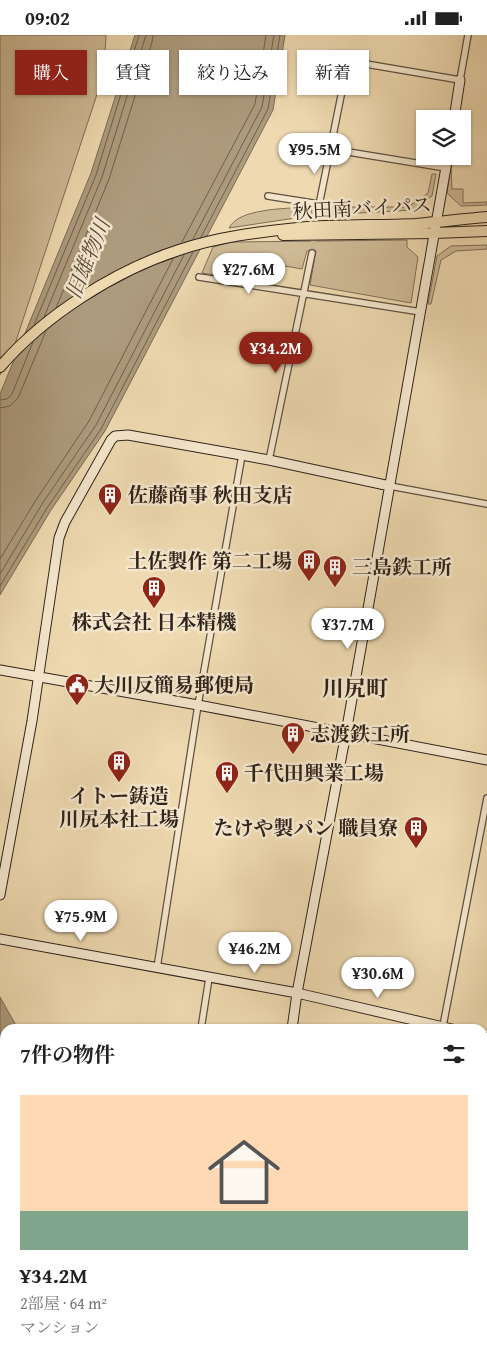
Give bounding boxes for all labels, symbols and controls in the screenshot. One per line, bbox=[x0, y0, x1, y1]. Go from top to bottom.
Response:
text: 09:02 bbox=[25, 4, 70, 32]
chip: 購入 bbox=[15, 50, 87, 95]
chip: 賃貸 bbox=[97, 50, 169, 95]
chip: 絞り込み bbox=[179, 50, 287, 95]
chip: 新着 bbox=[297, 50, 369, 95]
map controls bbox=[416, 110, 471, 165]
button: layers bbox=[416, 110, 471, 165]
pin: ¥95.5M bbox=[274, 133, 356, 175]
text: ¥95.5M bbox=[289, 137, 341, 161]
street label: 秋田南バイパス bbox=[292, 189, 432, 226]
water label: 旧雄物川 bbox=[57, 212, 118, 304]
pin: ¥27.6M bbox=[208, 253, 290, 295]
text: ¥27.6M bbox=[223, 257, 275, 281]
pin: ¥34.2M bbox=[235, 331, 317, 374]
text: ¥34.2M bbox=[250, 336, 302, 360]
place label: 佐藤商事 秋田支店 bbox=[128, 480, 292, 509]
building icon: 佐藤商事 秋田支店 bbox=[97, 482, 123, 516]
place label: 土佐製作 第二工場 bbox=[128, 546, 292, 575]
building icon: 土佐製作 第二工場 bbox=[296, 548, 322, 582]
place label: 三島鉄工所 bbox=[352, 552, 452, 581]
building icon: 三島鉄工所 bbox=[322, 554, 348, 588]
building icon: 株式会社 日本精機 bbox=[141, 575, 167, 609]
place label: 株式会社 日本精機 bbox=[72, 607, 236, 636]
pin: ¥37.7M bbox=[307, 607, 389, 650]
text: ¥37.7M bbox=[322, 612, 374, 636]
place label: 大川反簡易郵便局 bbox=[94, 670, 254, 699]
public building icon: 大川反簡易郵便局 bbox=[64, 672, 90, 706]
district label: 川尻町 bbox=[322, 672, 388, 704]
place label: 志渡鉄工所 bbox=[310, 719, 410, 748]
building icon: 志渡鉄工所 bbox=[280, 721, 306, 755]
building icon: イトー鋳造 川尻本社工場 bbox=[106, 749, 132, 783]
place label: 千代田興業工場 bbox=[244, 758, 384, 787]
building icon: 千代田興業工場 bbox=[214, 760, 240, 794]
place label: イトー鋳造 川尻本社工場 bbox=[59, 781, 179, 833]
place label: たけや製パン 職員寮 bbox=[214, 813, 398, 842]
building icon: たけや製パン 職員寮 bbox=[403, 815, 429, 849]
pin: ¥75.9M bbox=[40, 899, 122, 942]
text: ¥75.9M bbox=[55, 904, 107, 928]
pin: ¥46.2M bbox=[214, 931, 296, 974]
text: ¥46.2M bbox=[229, 936, 281, 960]
pin: ¥30.6M bbox=[337, 957, 419, 999]
text: ¥30.6M bbox=[352, 961, 404, 985]
text: 7件の物件 bbox=[20, 1039, 115, 1070]
icon: filters bbox=[440, 1040, 468, 1068]
icon: home bbox=[199, 1127, 289, 1217]
text: ¥34.2M bbox=[20, 1260, 88, 1291]
text: 2部屋 · 64 m² bbox=[20, 1291, 107, 1315]
text: マンション bbox=[20, 1315, 99, 1339]

